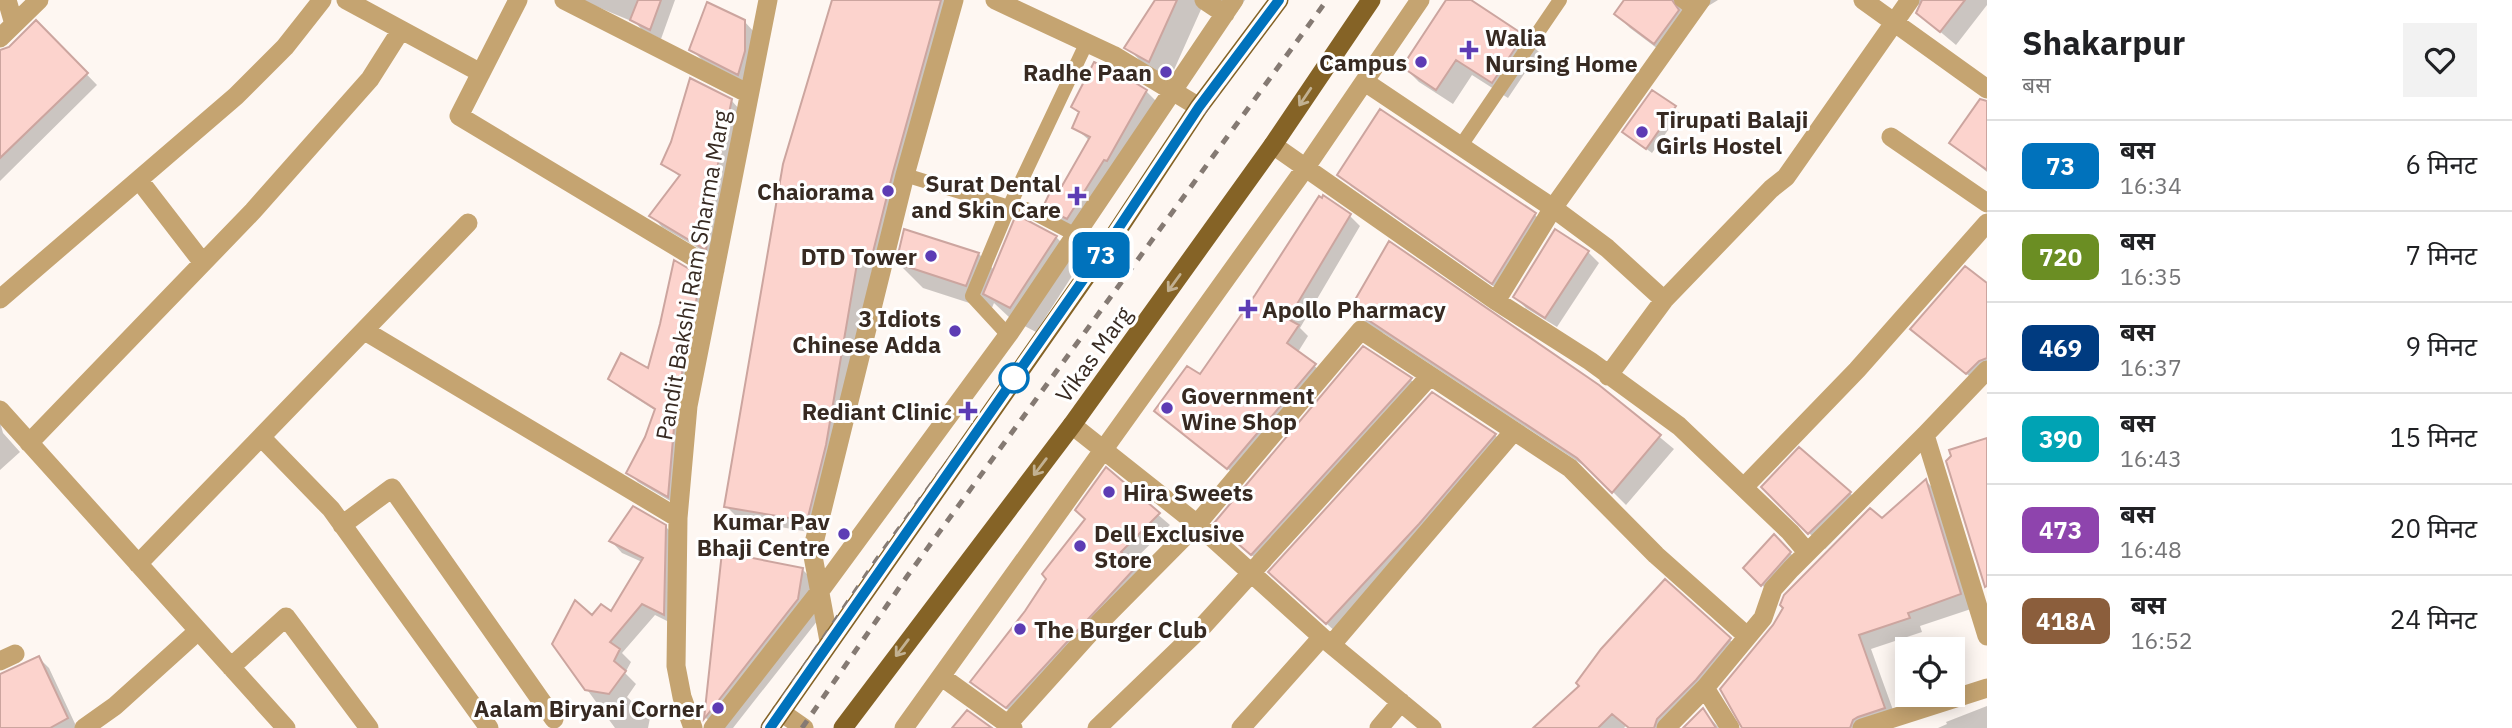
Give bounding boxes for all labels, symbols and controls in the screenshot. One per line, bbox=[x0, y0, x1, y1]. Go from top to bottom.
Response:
text: Shakarpur bbox=[2022, 21, 2185, 64]
place label: Walia Nursing Home bbox=[1485, 22, 1638, 78]
button: heart bbox=[2403, 23, 2477, 97]
marker: Walia Nursing Home bbox=[1459, 40, 1479, 60]
place label: Campus bbox=[1319, 47, 1407, 77]
marker: Campus bbox=[1413, 54, 1429, 70]
place label: Radhe Paan bbox=[1023, 57, 1152, 87]
marker: Radhe Paan bbox=[1158, 64, 1174, 80]
text: बस bbox=[2022, 69, 2051, 99]
one-way arrow bbox=[1298, 87, 1312, 106]
place label: Tirupati Balaji Girls Hostel bbox=[1656, 104, 1808, 160]
street label: Pandit Bakshi Ram Sharma Marg bbox=[648, 108, 736, 442]
marker: Tirupati Balaji Girls Hostel bbox=[1634, 124, 1650, 140]
text: बस bbox=[2120, 132, 2155, 166]
text: 6 मिनट bbox=[2405, 147, 2477, 181]
text: 73 bbox=[2046, 150, 2075, 182]
place label: Surat Dental and Skin Care bbox=[911, 168, 1061, 224]
text: 16:34 bbox=[2120, 170, 2182, 200]
place label: Chaiorama bbox=[757, 176, 874, 206]
marker: Chaiorama bbox=[880, 183, 896, 199]
marker: Surat Dental and Skin Care bbox=[1067, 186, 1087, 206]
text: बस bbox=[2120, 223, 2155, 257]
line badge: 73 bbox=[1070, 232, 1132, 278]
text: 7 मिनट bbox=[2405, 238, 2477, 272]
text: 73 bbox=[1087, 239, 1115, 271]
place label: DTD Tower bbox=[801, 241, 917, 271]
text: 720 bbox=[2039, 241, 2082, 273]
marker: DTD Tower bbox=[923, 248, 939, 264]
text: 16:35 bbox=[2120, 261, 2182, 291]
one-way arrow bbox=[1167, 273, 1181, 292]
place label: Apollo Pharmacy bbox=[1262, 294, 1447, 324]
street label: Vikas Marg bbox=[1048, 300, 1138, 408]
marker: Apollo Pharmacy bbox=[1240, 301, 1256, 317]
place label: 3 Idiots Chinese Adda bbox=[792, 303, 941, 359]
text: बस bbox=[2120, 314, 2155, 348]
marker: 3 Idiots Chinese Adda bbox=[947, 323, 963, 339]
text: 9 मिनट bbox=[2405, 329, 2477, 363]
text: 469 bbox=[2039, 332, 2082, 364]
text: 16:37 bbox=[2120, 352, 2182, 382]
unlabelled marker bbox=[999, 363, 1029, 393]
place label: Government Wine Shop bbox=[1181, 380, 1315, 436]
place label: Rediant Clinic bbox=[802, 396, 952, 426]
marker: Government Wine Shop bbox=[1159, 400, 1175, 416]
marker: Rediant Clinic bbox=[958, 401, 978, 421]
text: बस bbox=[2120, 405, 2155, 439]
text: 15 मिनट bbox=[2390, 420, 2477, 454]
text: 390 bbox=[2039, 423, 2082, 455]
text: 16:43 bbox=[2120, 443, 2182, 473]
one-way arrow bbox=[1033, 457, 1047, 476]
place label: Hira Sweets bbox=[1123, 477, 1253, 507]
marker: Hira Sweets bbox=[1101, 484, 1117, 500]
text: बस bbox=[2120, 496, 2155, 530]
place label: Kumar Pav Bhaji Centre bbox=[697, 506, 831, 562]
text: 20 मिनट bbox=[2390, 511, 2477, 545]
text: 473 bbox=[2039, 514, 2082, 546]
place label: Dell Exclusive Store bbox=[1094, 518, 1245, 574]
marker: Kumar Pav Bhaji Centre bbox=[836, 526, 852, 542]
text: 16:48 bbox=[2120, 534, 2182, 564]
marker: Dell Exclusive Store bbox=[1072, 538, 1088, 554]
text: बस bbox=[2131, 587, 2166, 621]
text: 24 मिनट bbox=[2390, 602, 2477, 636]
text: 418A bbox=[2036, 605, 2096, 637]
place label: The Burger Club bbox=[1034, 614, 1207, 644]
marker: The Burger Club bbox=[1012, 621, 1028, 637]
text: 16:52 bbox=[2131, 625, 2193, 655]
map controls bbox=[1895, 637, 1965, 707]
button: locate bbox=[1895, 637, 1965, 707]
one-way arrow bbox=[895, 638, 910, 657]
place label: Aalam Biryani Corner bbox=[474, 693, 704, 723]
marker: Aalam Biryani Corner bbox=[710, 700, 726, 716]

